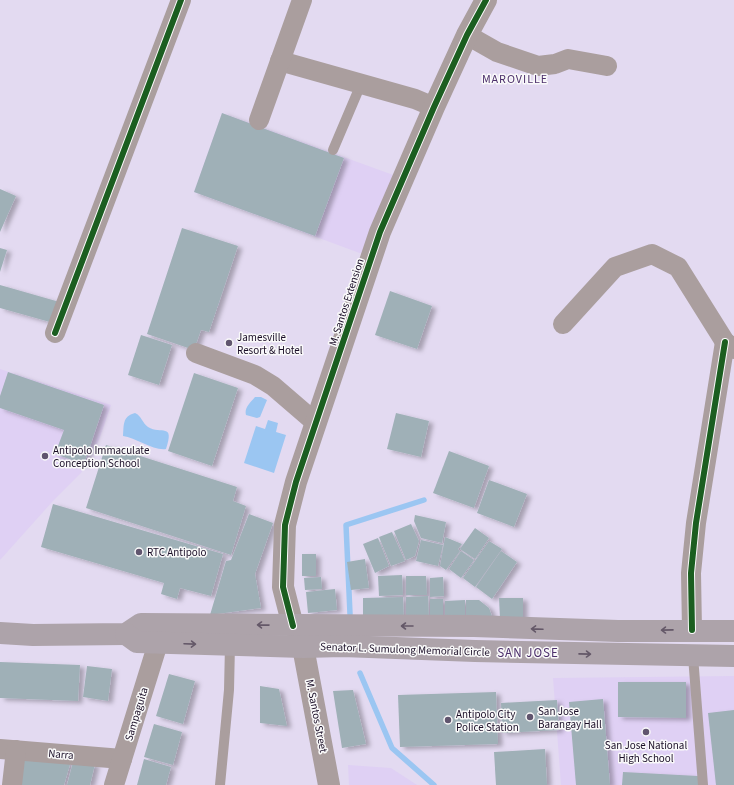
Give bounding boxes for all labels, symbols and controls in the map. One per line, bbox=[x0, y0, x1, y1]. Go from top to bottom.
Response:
district label: MAROVILLE bbox=[482, 71, 548, 88]
street label: M. Santos Extension bbox=[325, 257, 368, 348]
place label: Jamesville Resort & Hotel bbox=[237, 330, 303, 358]
marker: Jamesville Resort & Hotel bbox=[224, 338, 234, 348]
place label: Antipolo Immaculate Conception School bbox=[53, 443, 150, 471]
marker: Antipolo Immaculate Conception School bbox=[40, 451, 50, 461]
place label: RTC Antipolo bbox=[147, 545, 207, 560]
marker: RTC Antipolo bbox=[134, 547, 144, 557]
one-way arrow bbox=[257, 621, 270, 629]
one-way arrow bbox=[401, 622, 414, 630]
one-way arrow bbox=[531, 625, 544, 632]
one-way arrow bbox=[661, 627, 674, 634]
street label: Senator L. Sumulong Memorial Circle bbox=[320, 639, 491, 660]
one-way arrow bbox=[183, 640, 196, 647]
district label: SAN JOSE bbox=[497, 644, 559, 662]
one-way arrow bbox=[578, 650, 591, 657]
street label: M. Santos Street bbox=[302, 678, 331, 754]
street label: Sampaguita bbox=[121, 686, 152, 743]
place label: San Jose Barangay Hall bbox=[538, 704, 602, 732]
place label: Antipolo City Police Station bbox=[456, 707, 519, 735]
marker: San Jose Barangay Hall bbox=[525, 712, 535, 722]
marker: Antipolo City Police Station bbox=[443, 715, 453, 725]
marker: San Jose National High School bbox=[641, 727, 651, 737]
place label: San Jose National High School bbox=[605, 738, 687, 766]
street label: Narra bbox=[48, 746, 74, 763]

